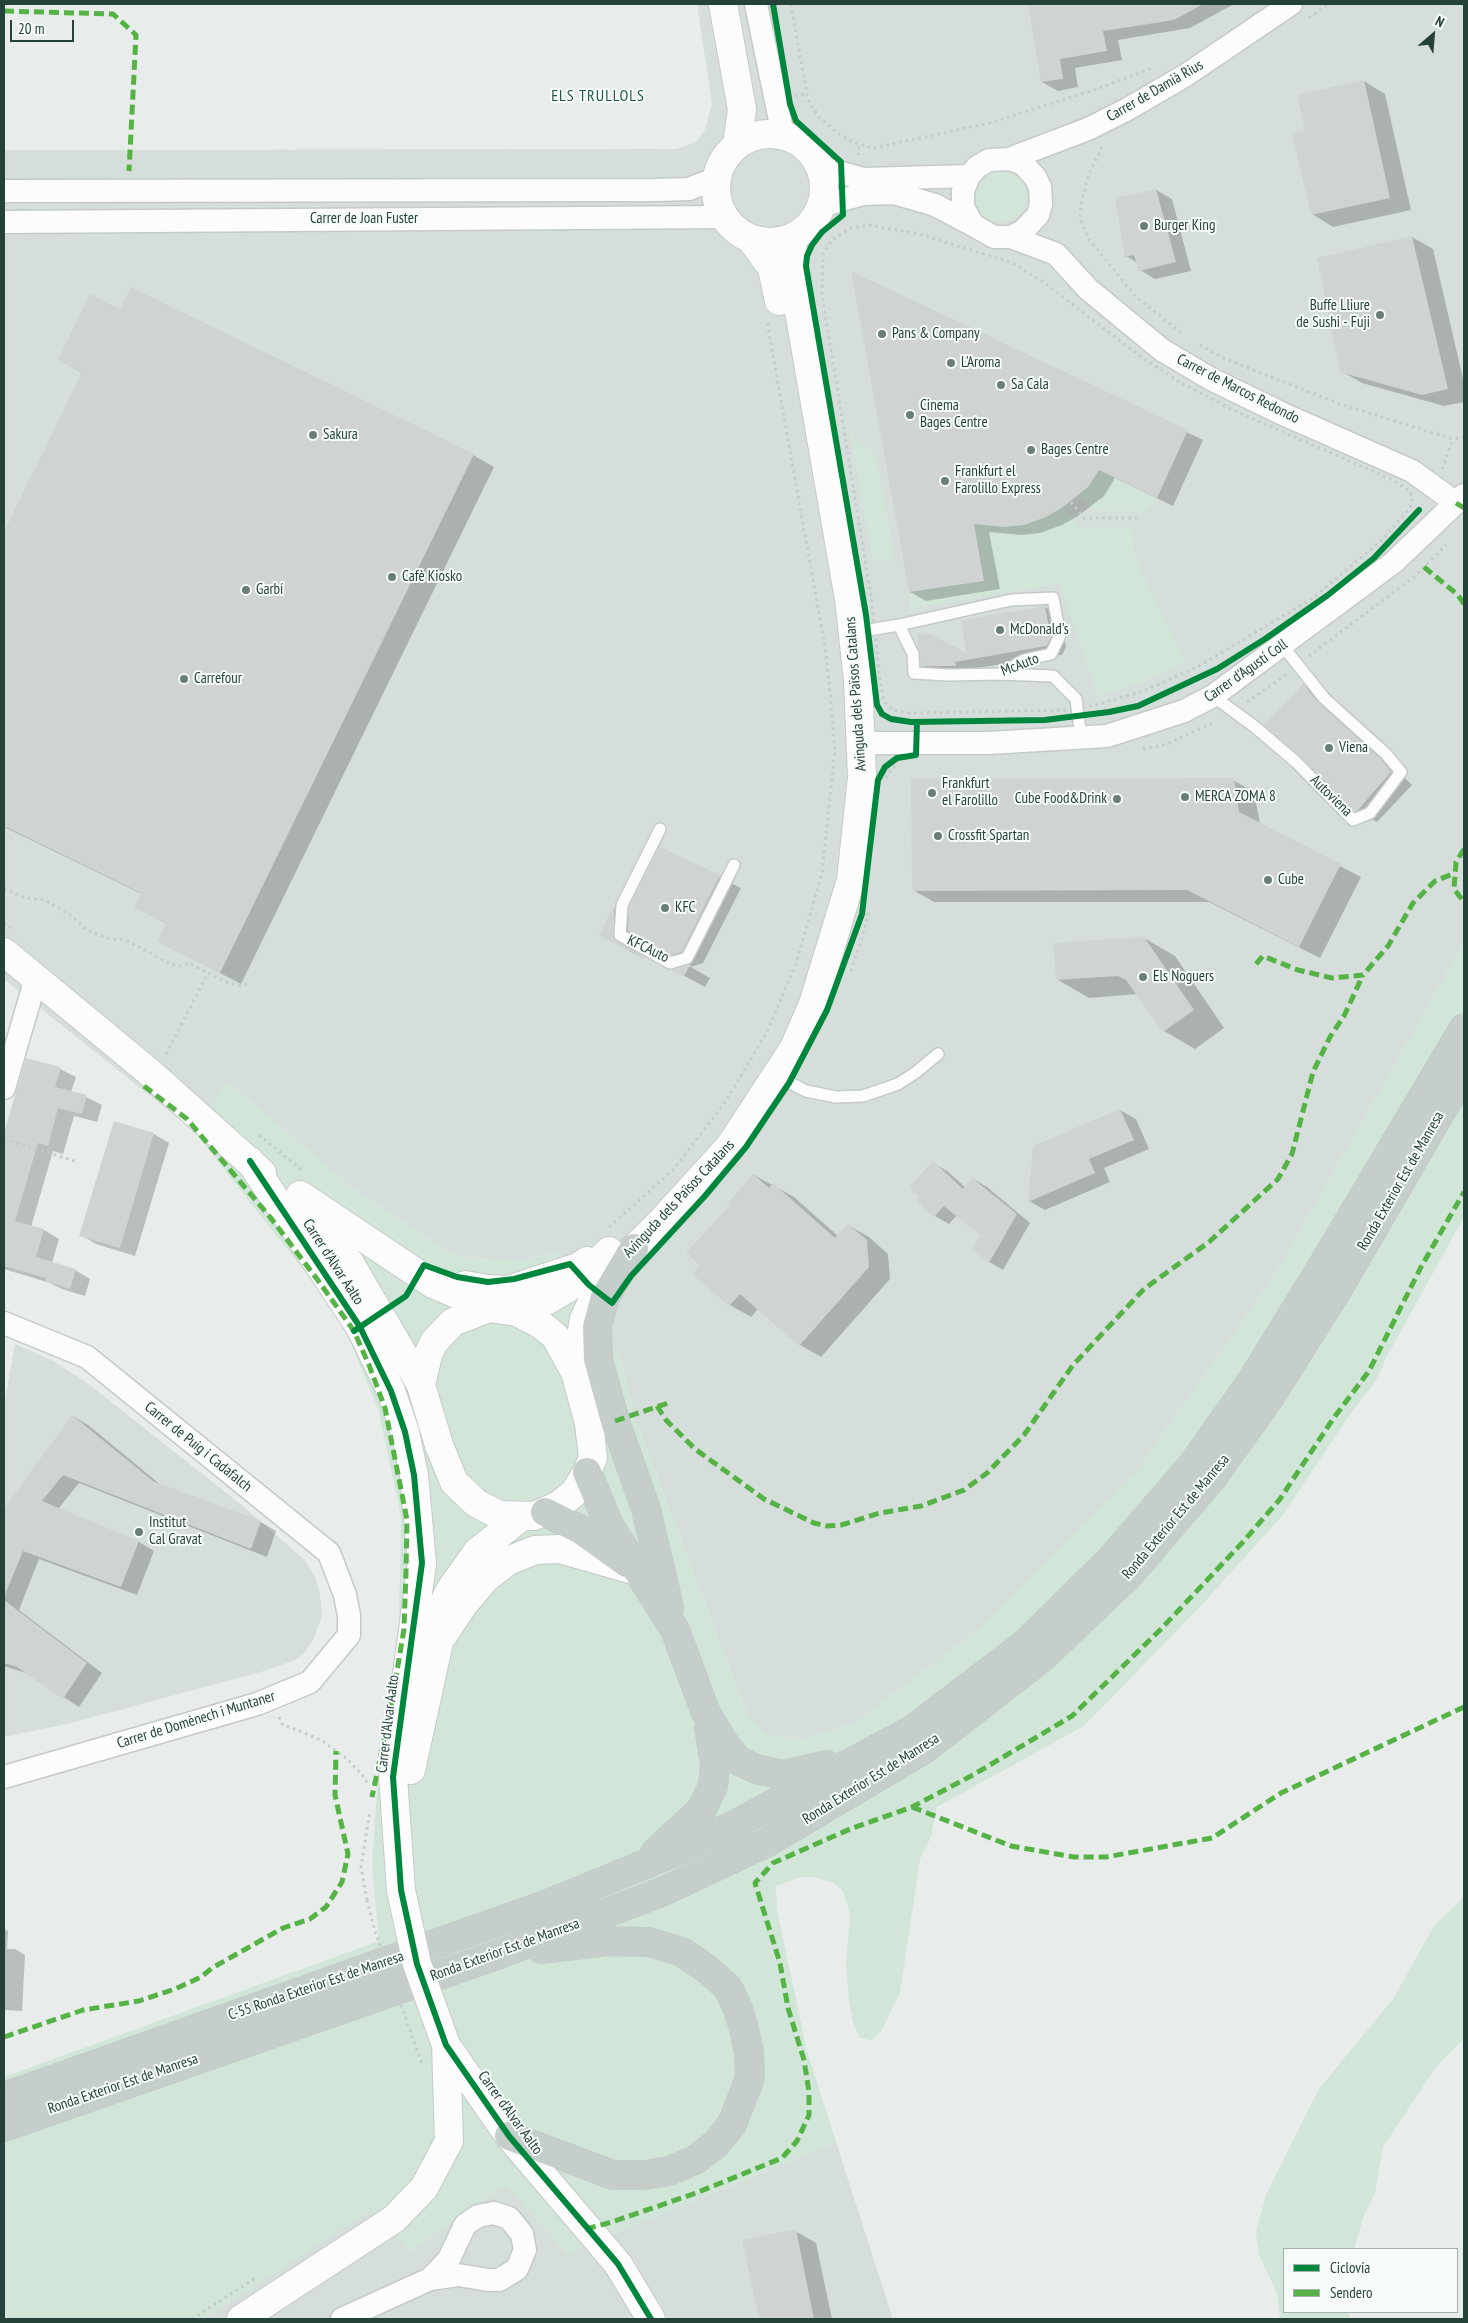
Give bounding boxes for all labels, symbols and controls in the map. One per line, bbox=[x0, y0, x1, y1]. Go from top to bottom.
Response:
scale bar bbox=[12, 10, 76, 42]
north arrow bbox=[1408, 10, 1458, 60]
text: N bbox=[1432, 12, 1447, 31]
text: 20 m bbox=[18, 19, 44, 38]
street label: Carrer de Damià Rius bbox=[1104, 56, 1206, 126]
district label: ELS TRULLOLS bbox=[550, 86, 646, 106]
street label: Carrer de Joan Fuster bbox=[310, 210, 418, 228]
place label: Burger King bbox=[1154, 217, 1215, 235]
marker: Burger King bbox=[1138, 220, 1150, 232]
place label: Buffe Lliure de Sushi - Fuji bbox=[1296, 297, 1370, 332]
marker: Buffe Lliure de Sushi - Fuji bbox=[1374, 309, 1386, 321]
place label: Pans & Company bbox=[892, 325, 980, 343]
marker: Pans & Company bbox=[876, 328, 888, 340]
street label: Carrer de Marcos Redondo bbox=[1174, 350, 1302, 428]
place label: L'Aroma bbox=[961, 354, 1000, 372]
marker: L'Aroma bbox=[945, 357, 957, 369]
place label: Sa Cala bbox=[1011, 376, 1049, 394]
marker: Sa Cala bbox=[995, 379, 1007, 391]
place label: Cinema Bages Centre bbox=[920, 397, 988, 432]
marker: Cinema Bages Centre bbox=[904, 409, 916, 421]
place label: Sakura bbox=[323, 426, 358, 444]
marker: Sakura bbox=[307, 429, 319, 441]
place label: Bages Centre bbox=[1041, 441, 1109, 459]
marker: Bages Centre bbox=[1025, 444, 1037, 456]
place label: Frankfurt el Farolillo Express bbox=[955, 463, 1041, 498]
marker: Frankfurt el Farolillo Express bbox=[939, 475, 951, 487]
place label: Cafè Kiosko bbox=[402, 568, 462, 586]
marker: Cafè Kiosko bbox=[386, 571, 398, 583]
place label: Garbí bbox=[256, 581, 283, 599]
marker: Garbí bbox=[240, 584, 252, 596]
street label: Avinguda dels Països Catalans bbox=[842, 616, 870, 772]
place label: McDonald's bbox=[1010, 621, 1069, 639]
marker: McDonald's bbox=[994, 624, 1006, 636]
street label: Carrer d'Agustí Coll bbox=[1201, 636, 1291, 706]
street label: McAuto bbox=[999, 650, 1041, 680]
place label: Carrefour bbox=[194, 670, 242, 688]
marker: Carrefour bbox=[178, 673, 190, 685]
place label: Viena bbox=[1339, 739, 1368, 757]
marker: Viena bbox=[1323, 742, 1335, 754]
street label: Autoviena bbox=[1306, 772, 1356, 820]
place label: Frankfurt el Farolillo bbox=[942, 775, 998, 810]
marker: Frankfurt el Farolillo bbox=[926, 787, 938, 799]
place label: MERCA ZOMA 8 bbox=[1195, 788, 1276, 806]
place label: Cube Food&Drink bbox=[1015, 790, 1107, 808]
marker: MERCA ZOMA 8 bbox=[1179, 791, 1191, 803]
marker: Cube Food&Drink bbox=[1111, 793, 1123, 805]
place label: Crossfit Spartan bbox=[948, 827, 1029, 845]
marker: Crossfit Spartan bbox=[932, 830, 944, 842]
place label: Cube bbox=[1278, 871, 1304, 889]
marker: Cube bbox=[1262, 874, 1274, 886]
place label: KFC bbox=[675, 899, 695, 917]
marker: KFC bbox=[659, 902, 671, 914]
street label: KFCAuto bbox=[624, 931, 672, 967]
place label: Els Noguers bbox=[1153, 968, 1214, 986]
marker: Els Noguers bbox=[1137, 971, 1149, 983]
street label: Ronda Exterior Est de Manresa bbox=[1354, 1108, 1448, 1254]
street label: Avinguda dels Països Catalans bbox=[620, 1136, 738, 1262]
street label: Carrer d'Alvar Aalto bbox=[299, 1216, 367, 1308]
street label: Carrer de Puig i Cadafalch bbox=[141, 1398, 255, 1496]
street label: Ronda Exterior Est de Manresa bbox=[1118, 1451, 1234, 1583]
place label: Institut Cal Gravat bbox=[149, 1514, 202, 1549]
marker: Institut Cal Gravat bbox=[133, 1526, 145, 1538]
street label: Carrer d'Alvar Aalto bbox=[373, 1674, 403, 1774]
street label: Carrer de Domènech i Muntaner bbox=[115, 1687, 277, 1753]
street label: Ronda Exterior Est de Manresa bbox=[799, 1730, 943, 1828]
street label: Ronda Exterior Est de Manresa bbox=[428, 1915, 582, 1985]
street label: C-55 Ronda Exterior Est de Manresa bbox=[226, 1947, 406, 2025]
street label: Ronda Exterior Est de Manresa bbox=[46, 2050, 200, 2118]
street label: Carrer d'Alvar Aalto bbox=[474, 2068, 546, 2158]
legend bbox=[1283, 2248, 1458, 2313]
text: Ciclovía bbox=[1330, 2258, 1370, 2277]
text: Sendero bbox=[1330, 2283, 1372, 2302]

